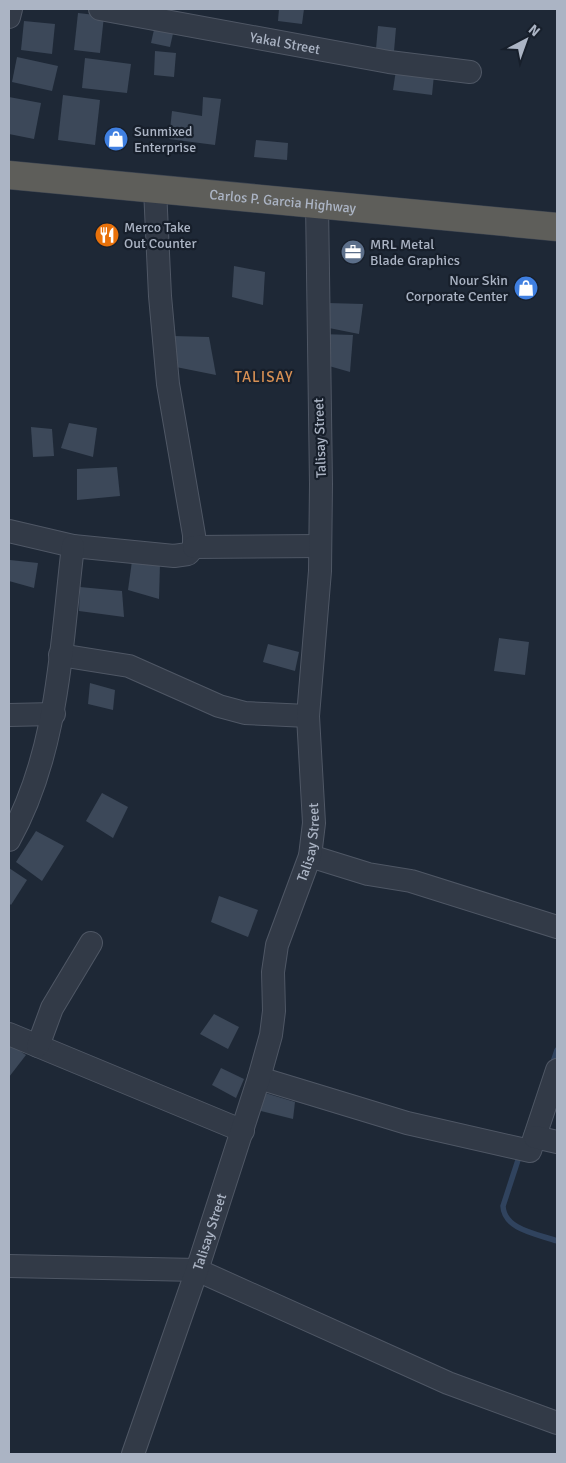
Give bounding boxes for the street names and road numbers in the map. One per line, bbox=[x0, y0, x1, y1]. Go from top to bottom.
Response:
street label: Yakal Street bbox=[248, 28, 322, 58]
street label: Carlos P. Garcia Highway bbox=[209, 186, 357, 216]
street label: Talisay Street bbox=[310, 398, 330, 478]
street label: Talisay Street bbox=[293, 802, 323, 884]
street label: Talisay Street bbox=[189, 1191, 230, 1272]

